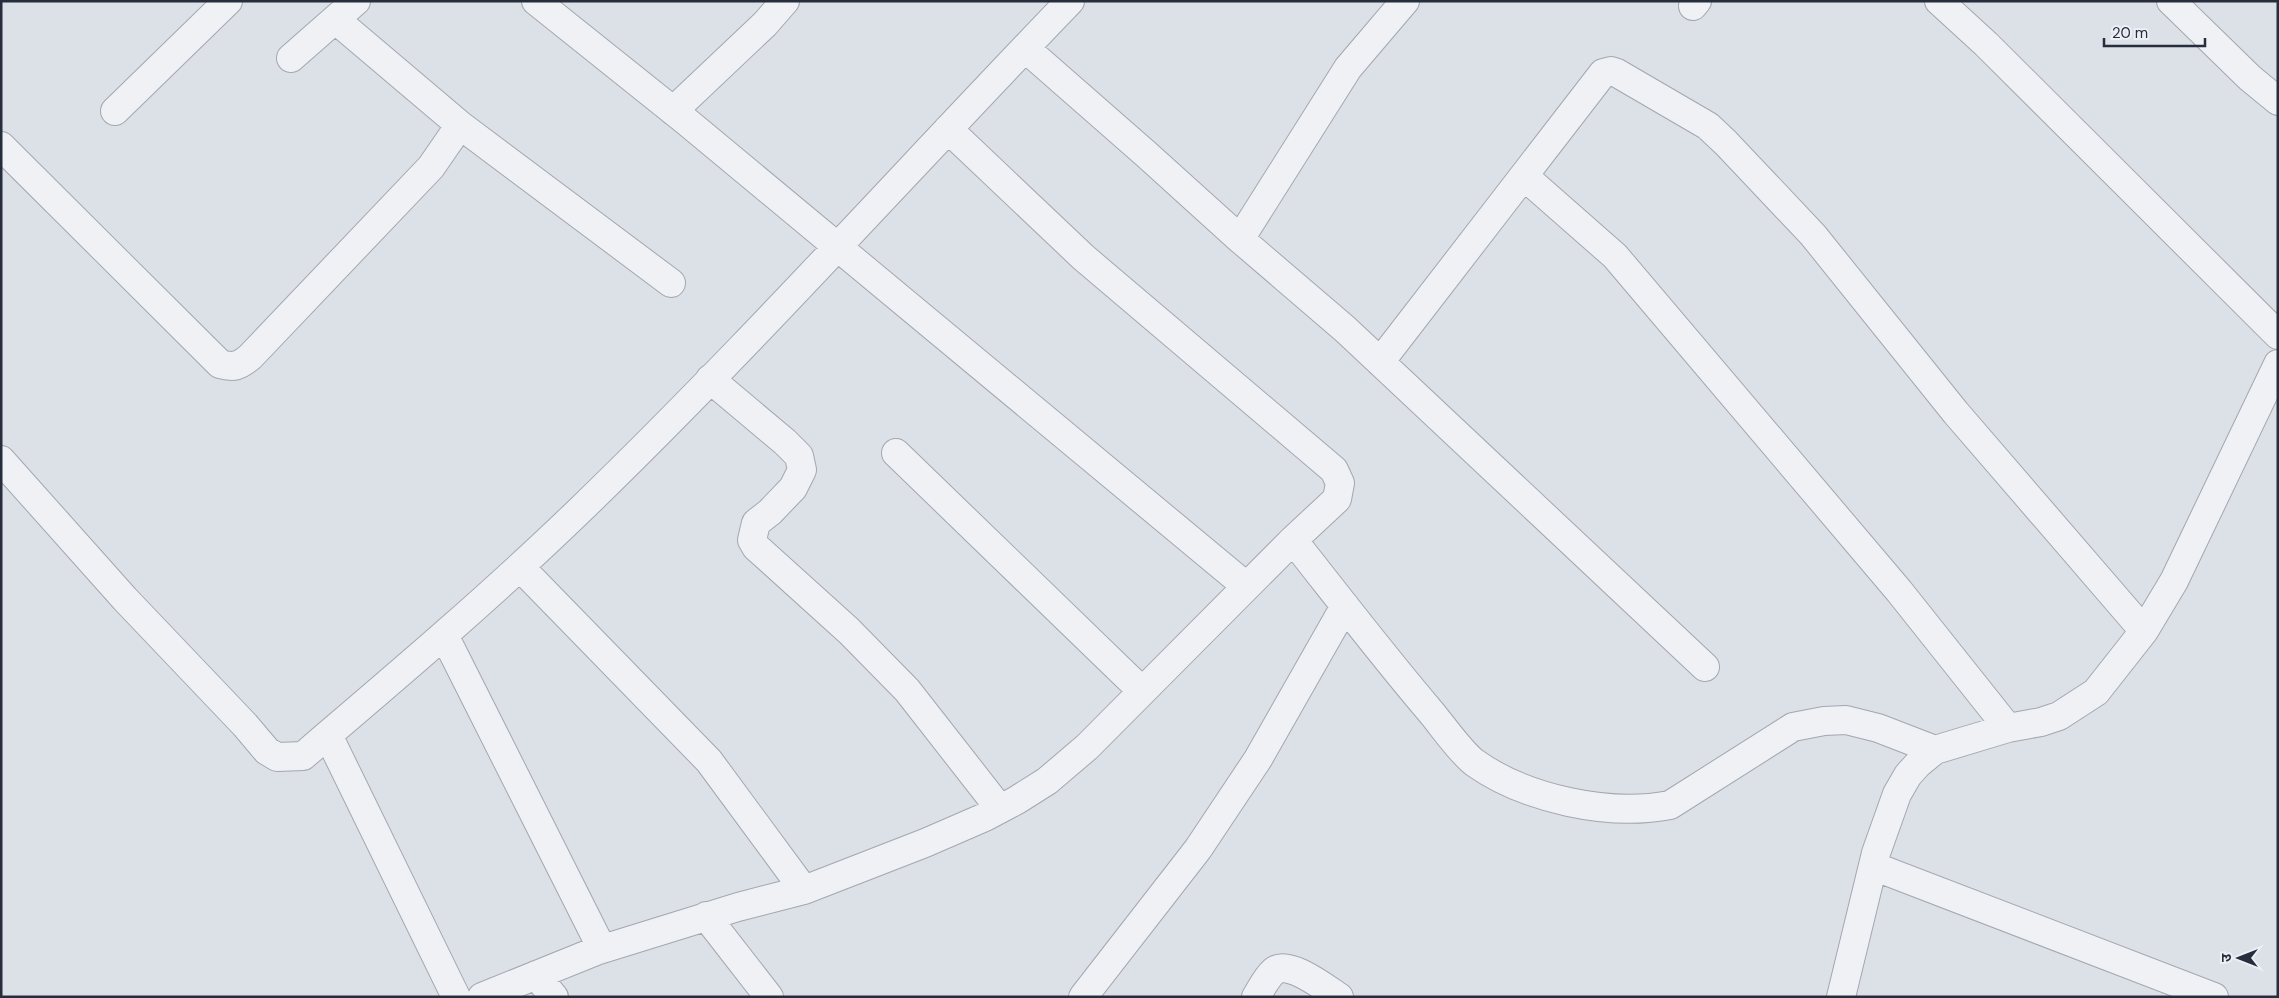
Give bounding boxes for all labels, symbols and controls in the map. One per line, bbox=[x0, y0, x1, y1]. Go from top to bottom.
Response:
scale bar bbox=[2104, 15, 2205, 47]
text: 20 m bbox=[2112, 23, 2148, 43]
north arrow bbox=[2214, 933, 2264, 983]
text: उ bbox=[2217, 953, 2235, 962]

